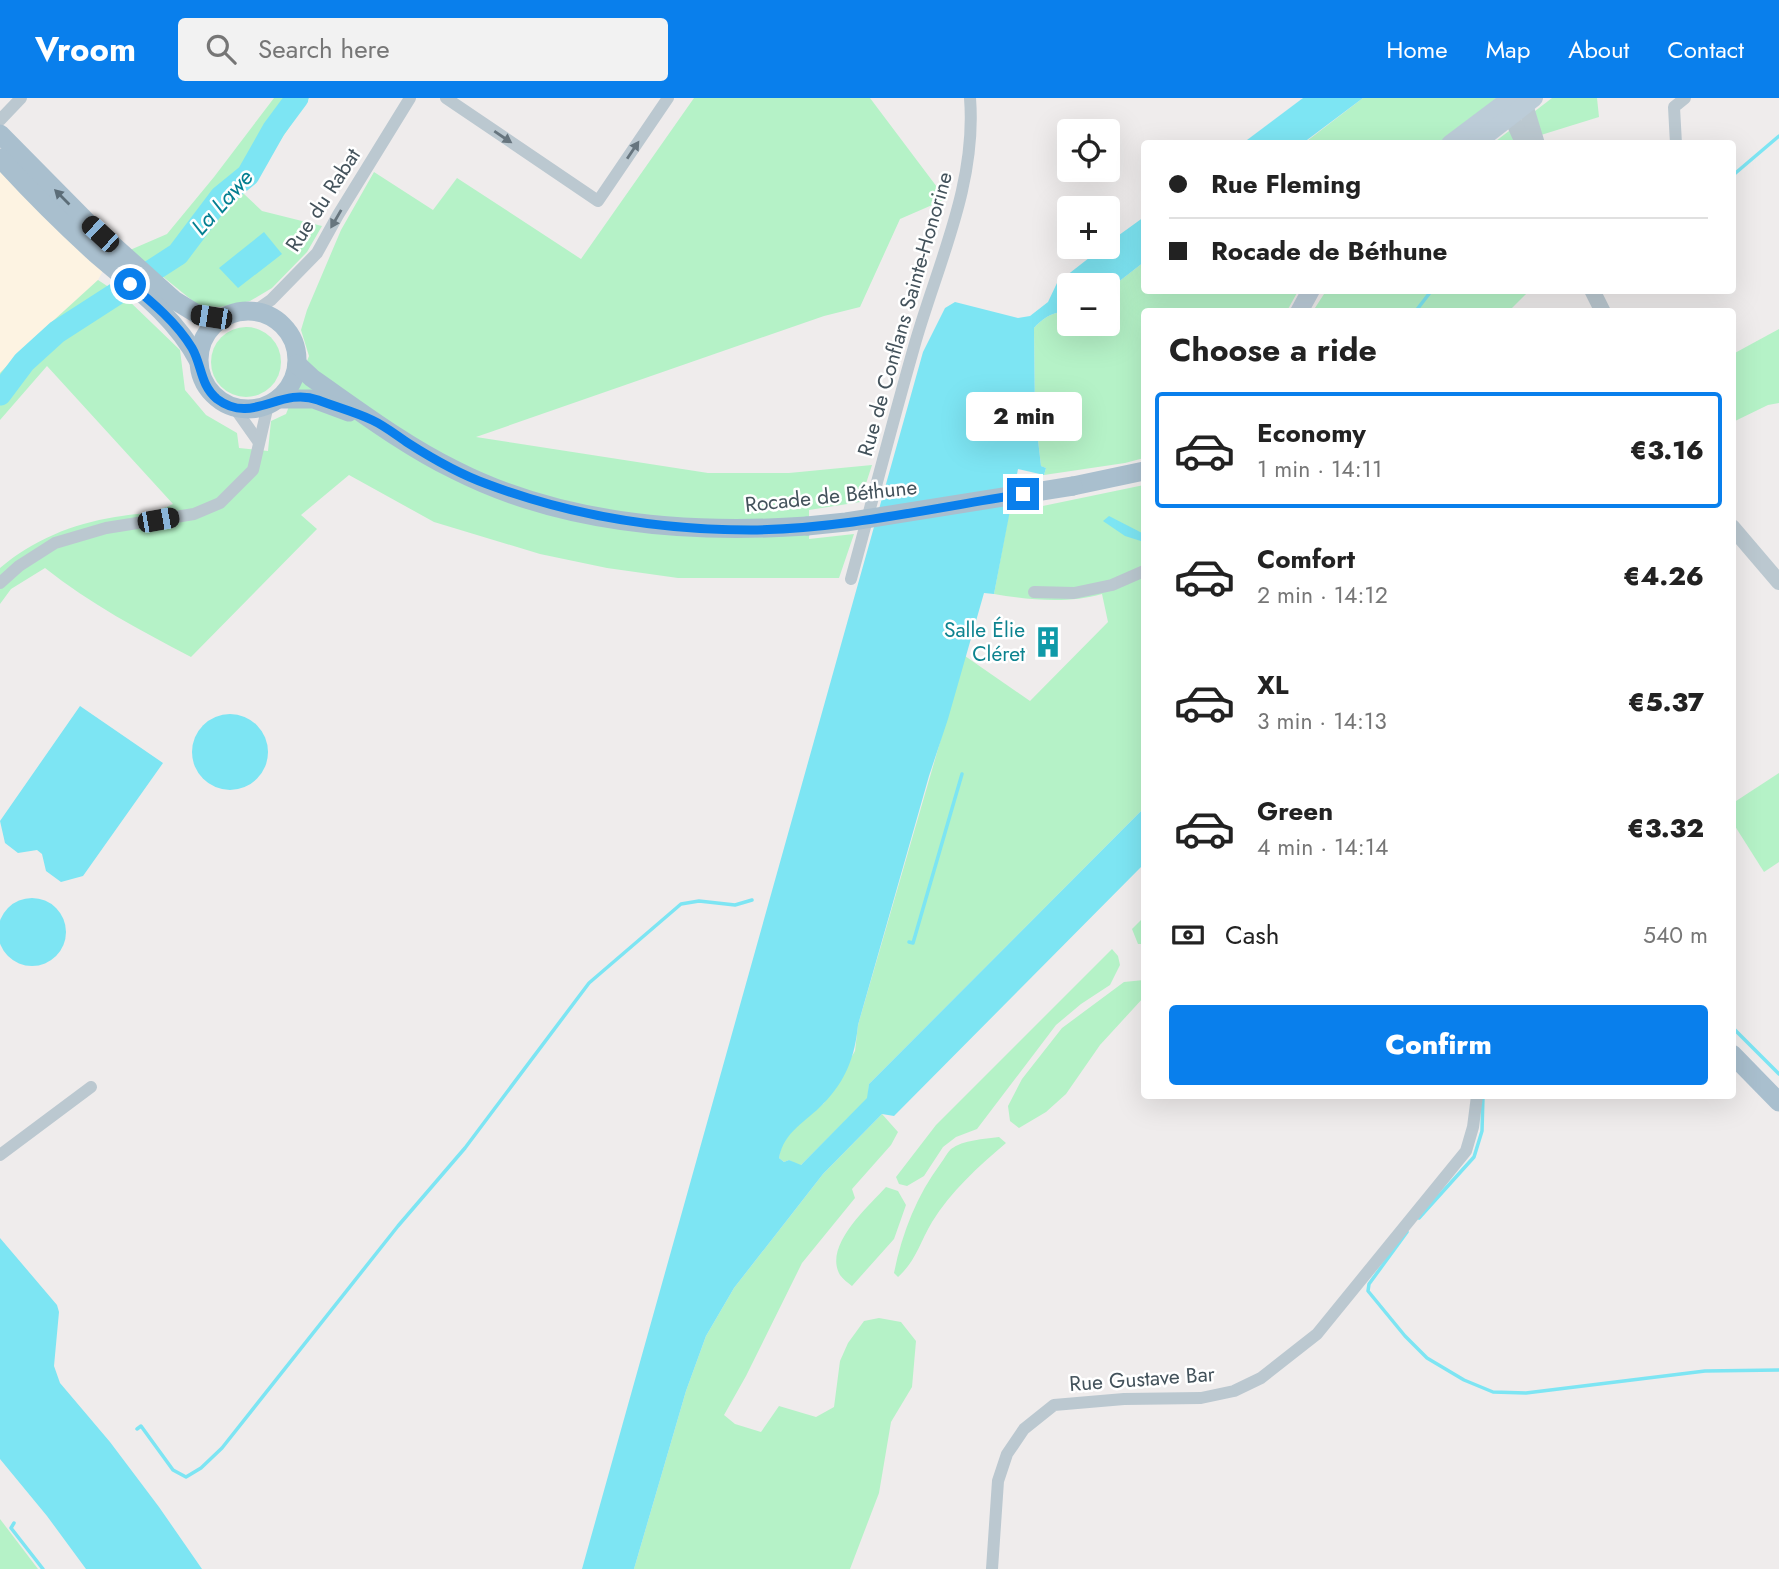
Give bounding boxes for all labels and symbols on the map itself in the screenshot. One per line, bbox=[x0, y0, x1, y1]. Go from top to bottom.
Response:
one-way arrow bbox=[493, 130, 513, 143]
one-way arrow bbox=[626, 140, 639, 160]
street label: Rue du Rabat bbox=[278, 142, 368, 258]
water label: La Lawe bbox=[183, 161, 261, 243]
street label: Rue de Conflans Sainte-Honorine bbox=[850, 168, 960, 460]
one-way arrow bbox=[54, 190, 71, 206]
one-way arrow bbox=[330, 209, 342, 228]
car bbox=[78, 212, 123, 256]
route start bbox=[114, 268, 146, 300]
car bbox=[189, 303, 234, 331]
callout: 2 min bbox=[965, 392, 1081, 442]
street label: Rocade de Béthune bbox=[743, 472, 919, 520]
route end bbox=[1007, 478, 1039, 510]
car bbox=[136, 506, 181, 534]
place label: Salle Élie Cléret bbox=[944, 615, 1025, 669]
building icon: Salle Élie Cléret bbox=[1031, 625, 1065, 659]
street label: Rue Gustave Bar bbox=[1068, 1359, 1217, 1399]

